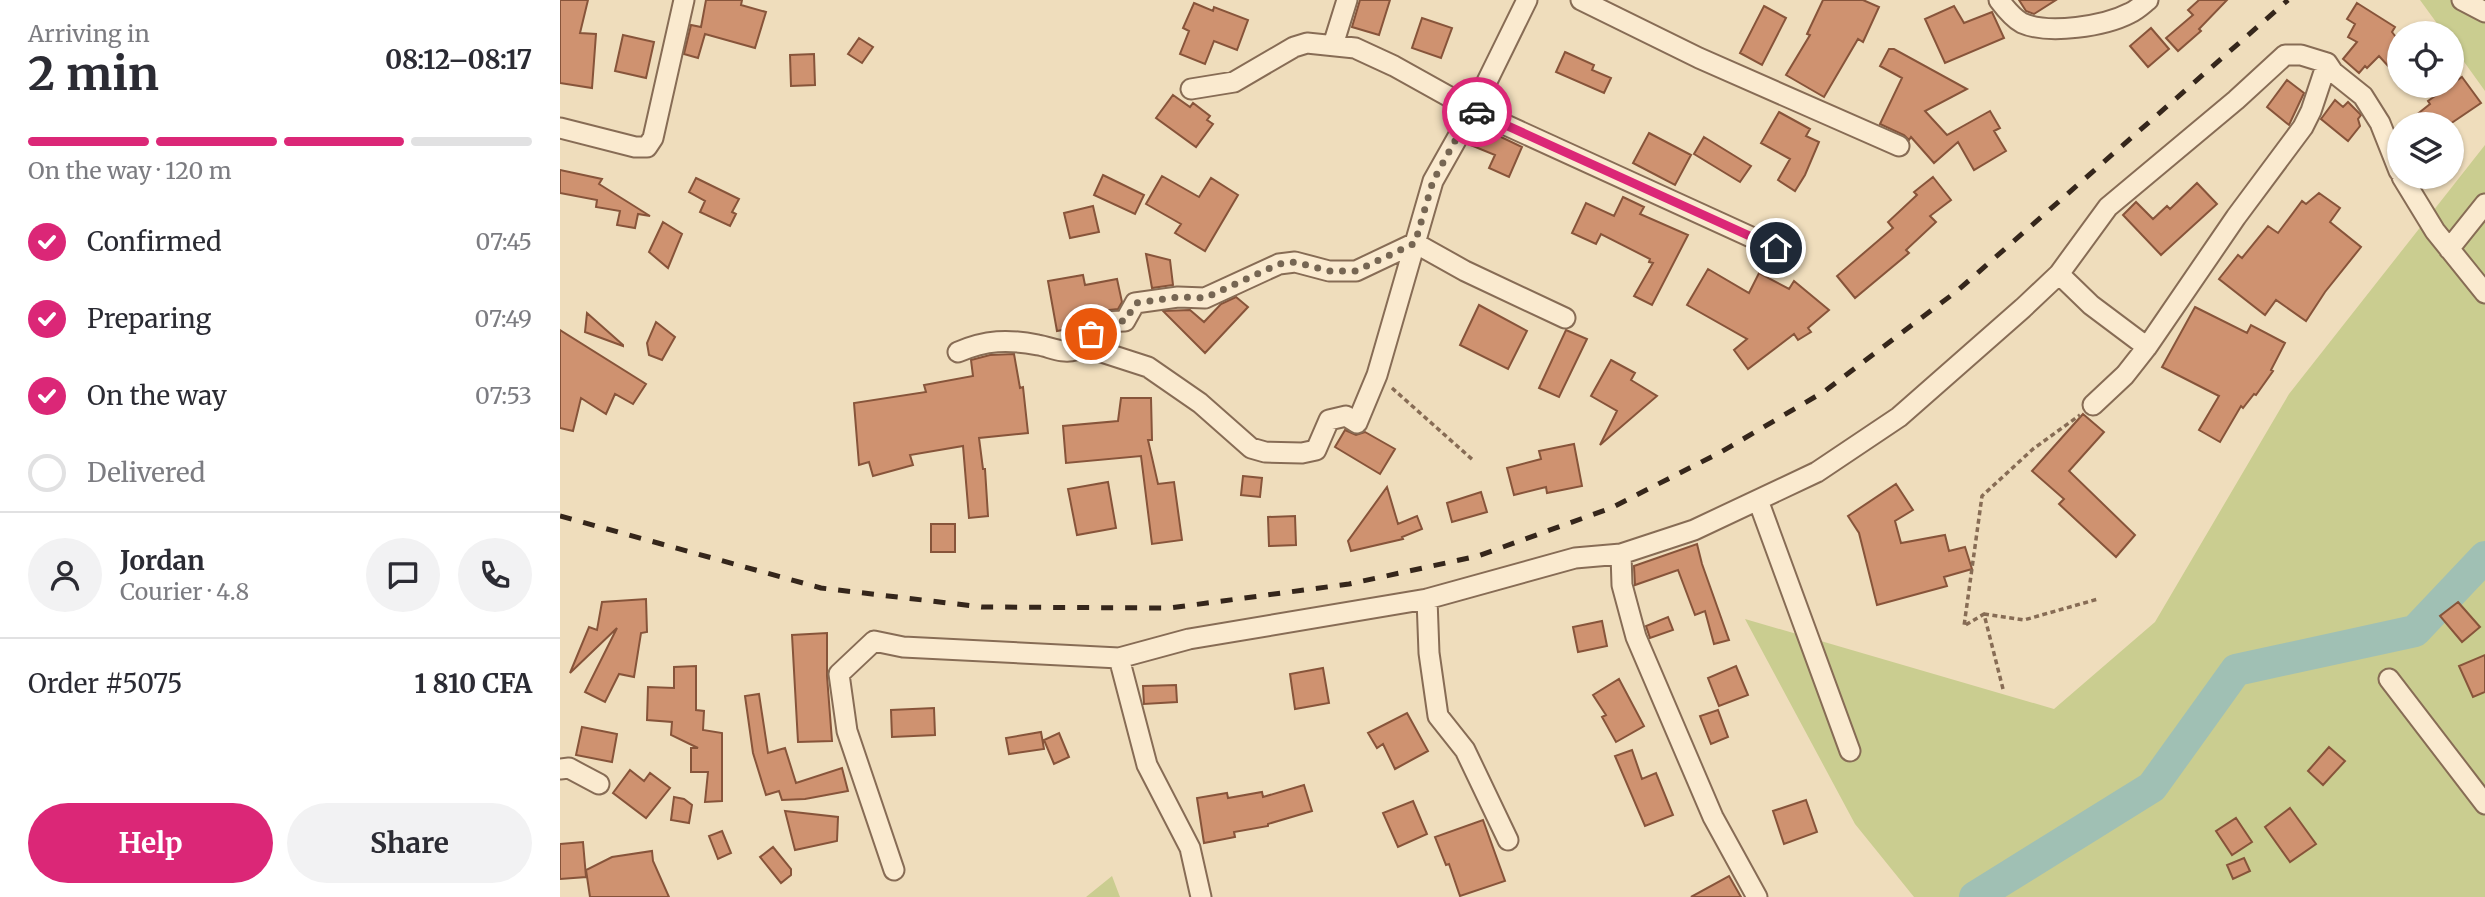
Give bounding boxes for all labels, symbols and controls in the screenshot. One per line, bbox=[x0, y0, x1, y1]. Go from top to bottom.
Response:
text: Arriving in bbox=[28, 19, 150, 48]
map controls bbox=[2387, 21, 2464, 189]
button: locate bbox=[2387, 21, 2464, 98]
text: 08:12–08:17 bbox=[385, 43, 532, 76]
text: 2 min bbox=[28, 45, 159, 103]
courier bbox=[1442, 77, 1512, 147]
icon: car bbox=[1458, 93, 1496, 131]
button: layers bbox=[2387, 112, 2464, 189]
text: On the way · 120 m bbox=[28, 156, 232, 185]
pin bbox=[1746, 218, 1806, 278]
icon: check bbox=[28, 223, 66, 261]
text: Confirmed bbox=[87, 225, 222, 258]
text: 07:45 bbox=[476, 227, 532, 256]
icon: home bbox=[1757, 229, 1795, 267]
icon: check bbox=[28, 300, 66, 338]
text: Preparing bbox=[87, 302, 211, 335]
text: 07:49 bbox=[475, 304, 532, 333]
pin bbox=[1061, 304, 1121, 364]
icon: bag bbox=[1072, 315, 1110, 353]
icon: check bbox=[28, 377, 66, 415]
text: On the way bbox=[87, 379, 227, 412]
text: 07:53 bbox=[475, 381, 532, 410]
text: Delivered bbox=[87, 456, 206, 489]
button: person bbox=[28, 538, 102, 612]
button: chat bbox=[366, 538, 440, 612]
button: phone bbox=[458, 538, 532, 612]
text: Jordan bbox=[120, 544, 205, 577]
text: Courier · 4.8 bbox=[120, 577, 249, 606]
text: Order #5075 bbox=[28, 667, 183, 700]
text: 1 810 CFA bbox=[414, 667, 532, 700]
button: Help bbox=[28, 803, 273, 883]
button: Share bbox=[287, 803, 532, 883]

